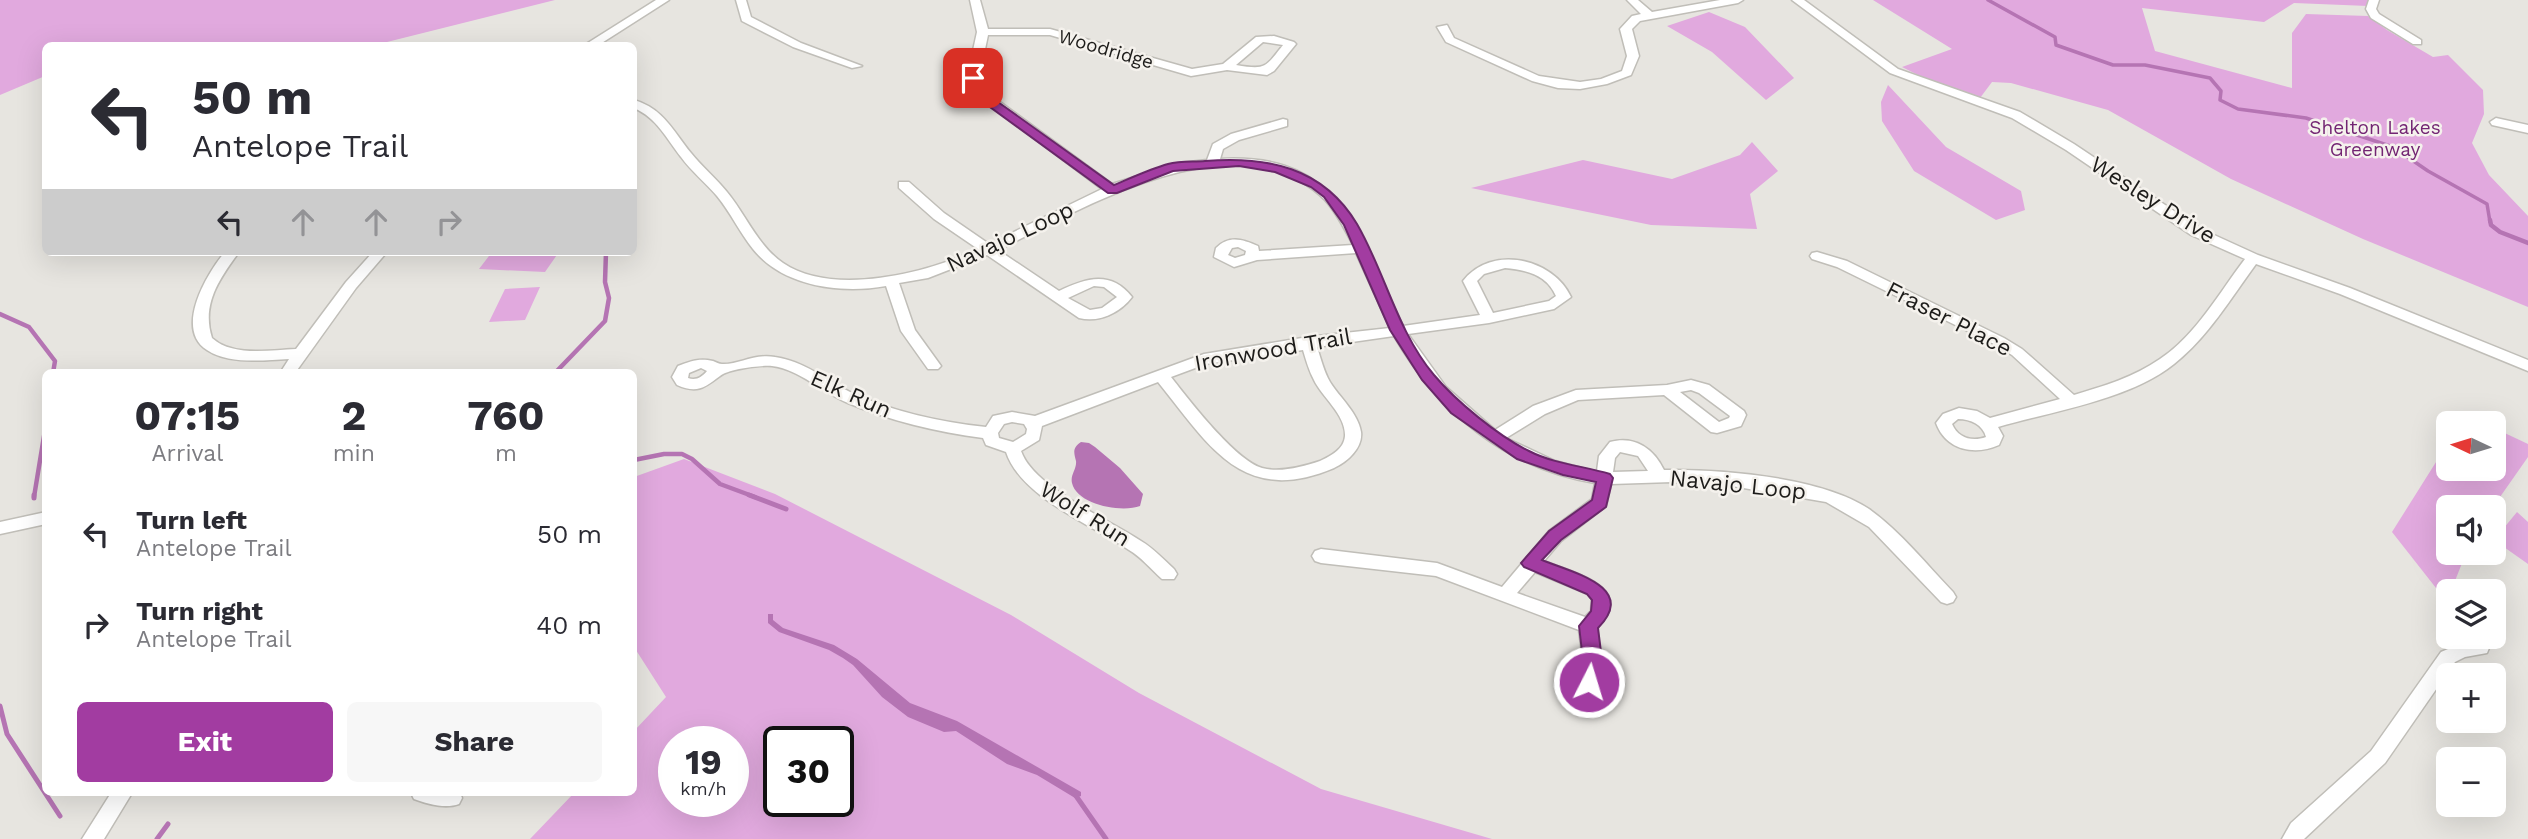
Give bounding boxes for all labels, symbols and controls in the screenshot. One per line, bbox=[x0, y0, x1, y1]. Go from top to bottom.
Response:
street label: Woodridge bbox=[1056, 24, 1156, 74]
pin bbox=[943, 48, 1003, 108]
icon: arrive bbox=[954, 59, 992, 97]
text: 50 m bbox=[192, 68, 312, 126]
icon: left bbox=[77, 70, 168, 161]
park label: Shelton Lakes Greenway bbox=[2309, 116, 2441, 161]
text: Antelope Trail bbox=[192, 127, 408, 165]
street label: Wesley Drive bbox=[2085, 151, 2221, 249]
street label: Navajo Loop bbox=[942, 196, 1078, 278]
icon: left bbox=[211, 203, 249, 241]
icon: ahead bbox=[284, 203, 322, 241]
icon: ahead bbox=[357, 203, 395, 241]
icon: right bbox=[430, 203, 468, 241]
street label: Fraser Place bbox=[1882, 276, 2016, 362]
street label: Ironwood Trail bbox=[1192, 323, 1354, 377]
street label: Elk Run bbox=[806, 364, 896, 424]
text: 07:15 bbox=[134, 391, 240, 440]
text: 2 bbox=[341, 391, 366, 440]
text: 760 bbox=[467, 391, 545, 440]
north arrow bbox=[2436, 411, 2506, 481]
map controls bbox=[2436, 411, 2506, 817]
text: Arrival bbox=[151, 440, 223, 467]
text: min bbox=[333, 440, 375, 467]
text: m bbox=[495, 440, 517, 467]
street label: Navajo Loop bbox=[1668, 464, 1808, 506]
street label: Wolf Run bbox=[1035, 476, 1135, 552]
button: sound bbox=[2436, 495, 2506, 565]
text: Turn left bbox=[136, 505, 247, 535]
icon: left bbox=[77, 515, 115, 553]
text: 50 m bbox=[537, 519, 602, 549]
text: Antelope Trail bbox=[136, 535, 291, 562]
button: layers bbox=[2436, 579, 2506, 649]
text: Turn right bbox=[136, 596, 263, 626]
icon: right bbox=[77, 606, 115, 644]
text: 40 m bbox=[536, 610, 602, 640]
text: Antelope Trail bbox=[136, 626, 291, 653]
position arrow bbox=[1552, 645, 1626, 719]
button: + bbox=[2436, 663, 2506, 733]
button: Exit bbox=[77, 702, 333, 782]
button: Share bbox=[347, 702, 602, 782]
speed limit sign: 30 bbox=[763, 726, 854, 817]
text: 19 bbox=[685, 741, 722, 783]
button: − bbox=[2436, 747, 2506, 817]
text: km/h bbox=[680, 778, 727, 799]

